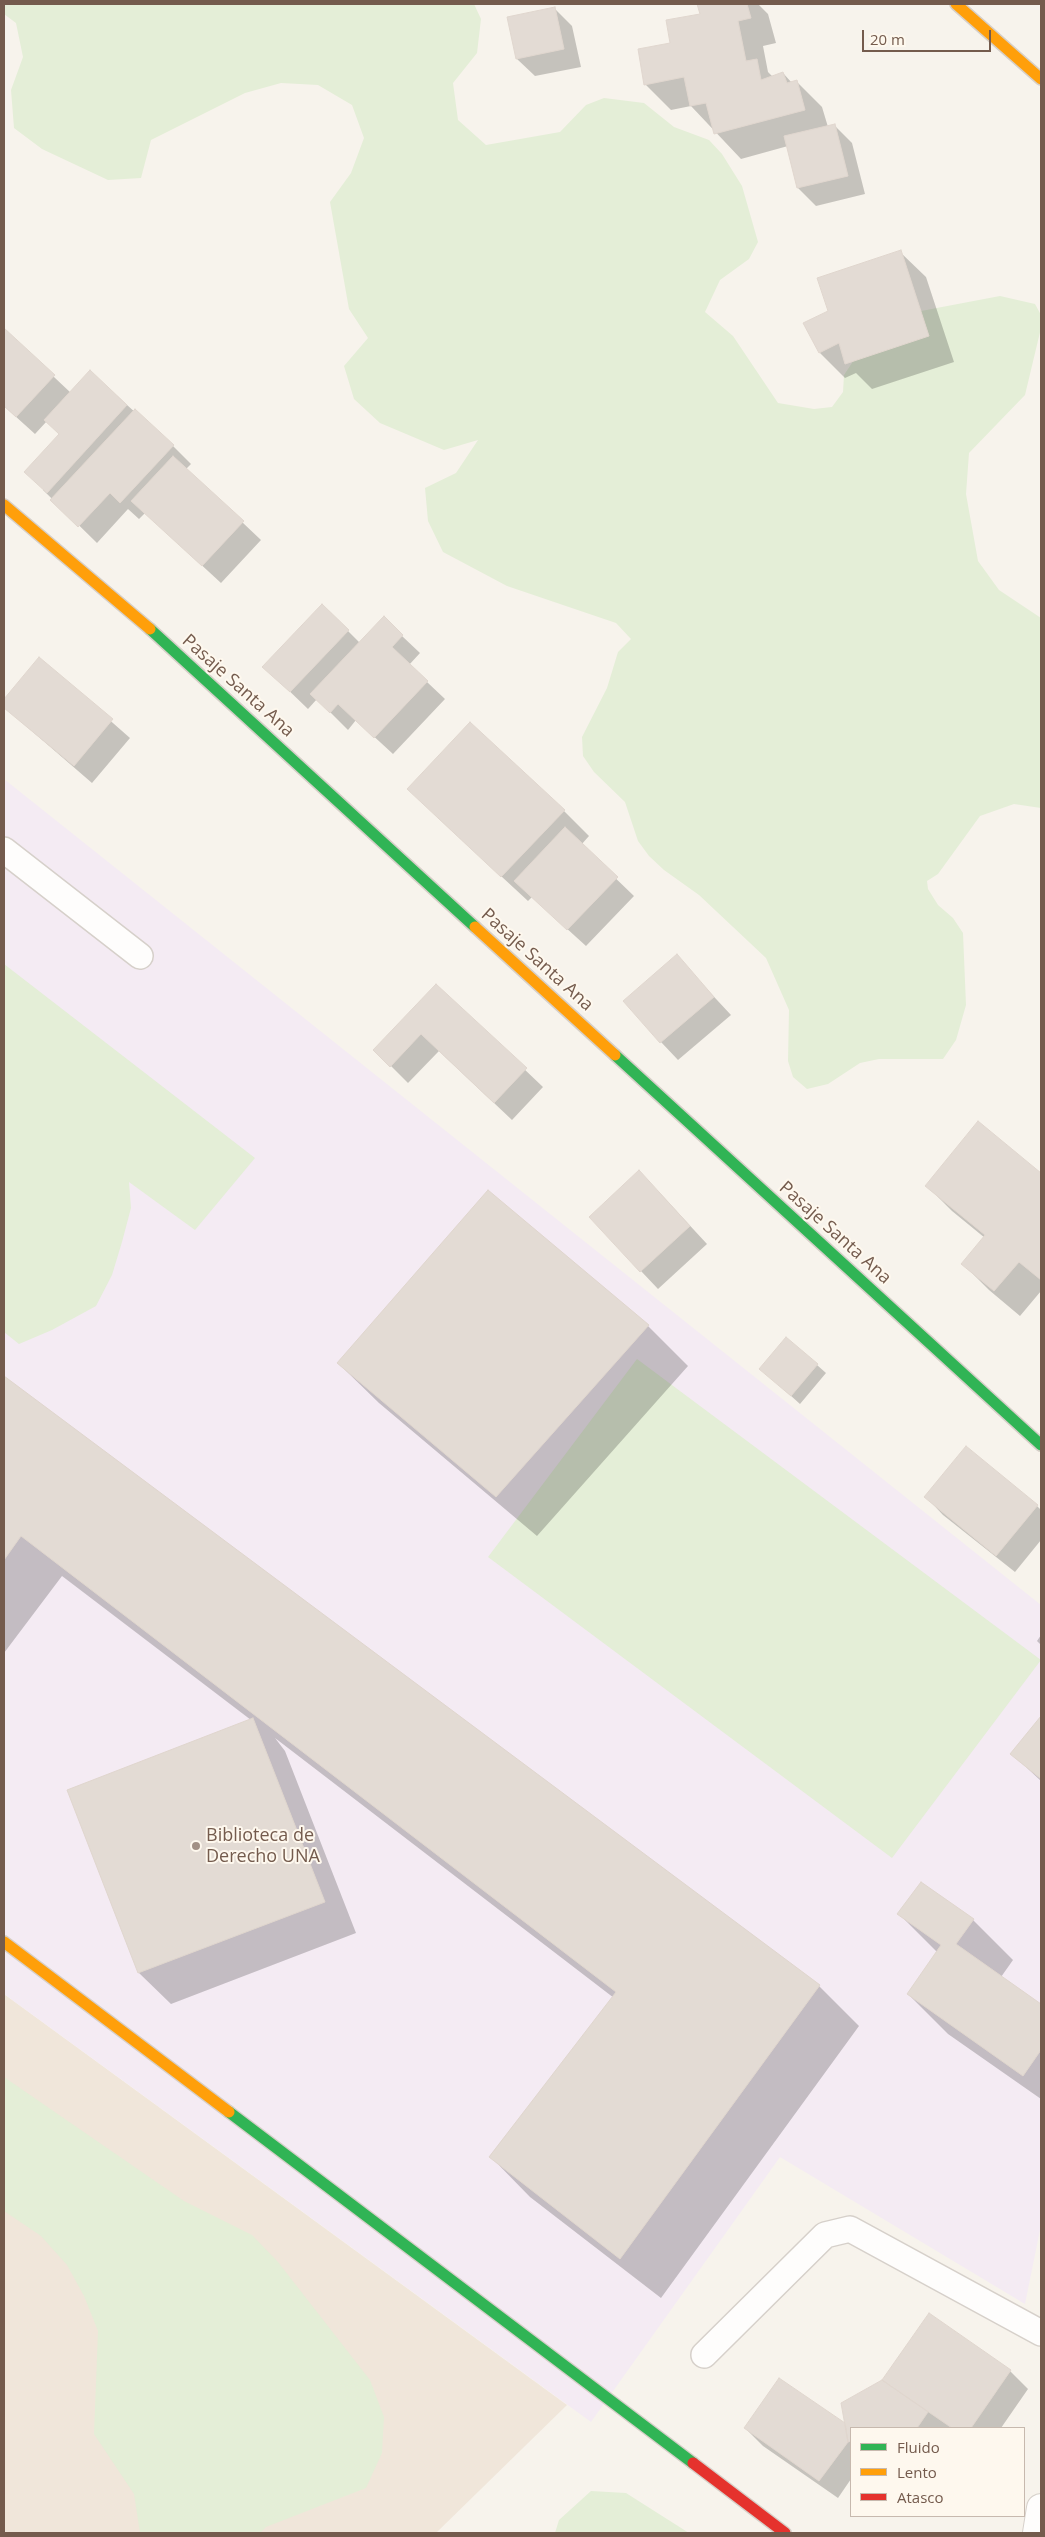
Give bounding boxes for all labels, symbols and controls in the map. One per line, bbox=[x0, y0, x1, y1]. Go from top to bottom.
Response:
scale bar bbox=[865, 20, 994, 52]
text: 20 m bbox=[870, 29, 905, 49]
street label: Pasaje Santa Ana bbox=[178, 630, 298, 742]
street label: Pasaje Santa Ana bbox=[477, 904, 597, 1016]
street label: Pasaje Santa Ana bbox=[775, 1177, 895, 1289]
place label: Biblioteca de Derecho UNA bbox=[206, 1825, 320, 1868]
marker: Biblioteca de Derecho UNA bbox=[190, 1840, 202, 1852]
legend bbox=[850, 2427, 1025, 2517]
text: Fluido bbox=[897, 2437, 940, 2457]
text: Lento bbox=[897, 2462, 937, 2482]
text: Atasco bbox=[897, 2487, 944, 2507]

